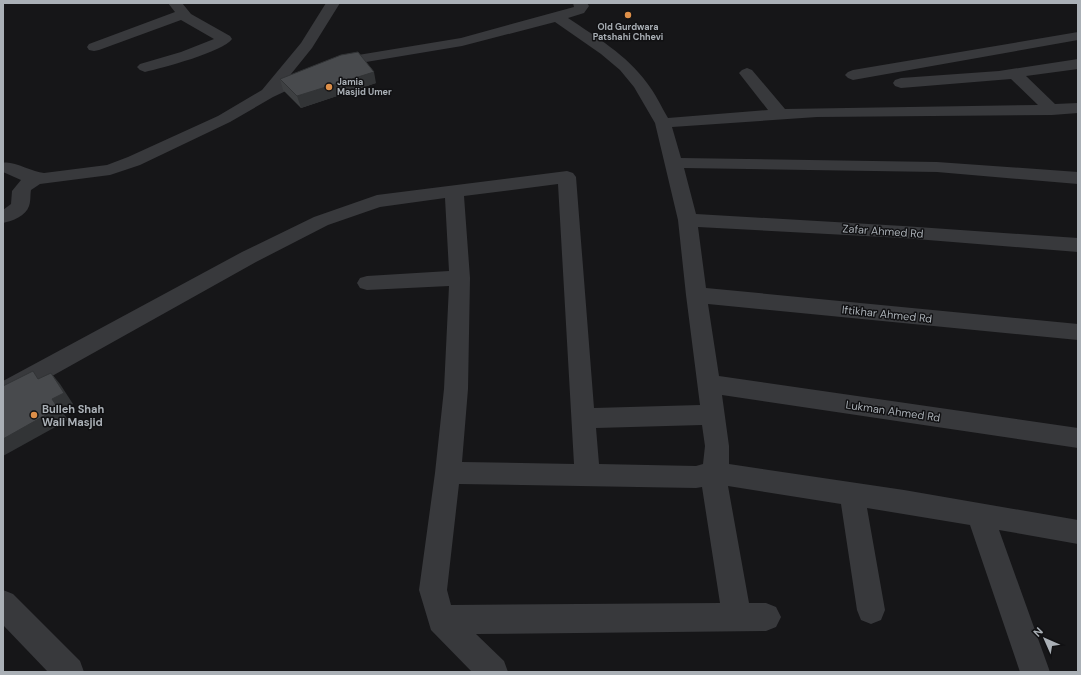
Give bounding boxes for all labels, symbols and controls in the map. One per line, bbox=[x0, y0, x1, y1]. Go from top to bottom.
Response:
marker: Old Gurdwara Patshahi Chhevi bbox=[623, 10, 633, 20]
place label: Old Gurdwara Patshahi Chhevi bbox=[593, 21, 663, 43]
place label: Jamia Masjid Umer bbox=[337, 76, 392, 98]
marker: Jamia Masjid Umer bbox=[324, 82, 334, 92]
street label: Zafar Ahmed Rd bbox=[842, 221, 924, 241]
street label: Iftikhar Ahmed Rd bbox=[841, 302, 933, 326]
street label: Lukman Ahmed Rd bbox=[845, 397, 941, 425]
place label: Bulleh Shah Wali Masjid bbox=[42, 402, 105, 429]
marker: Bulleh Shah Wali Masjid bbox=[29, 410, 39, 420]
north arrow bbox=[1025, 619, 1065, 659]
text: N bbox=[1030, 624, 1046, 640]

